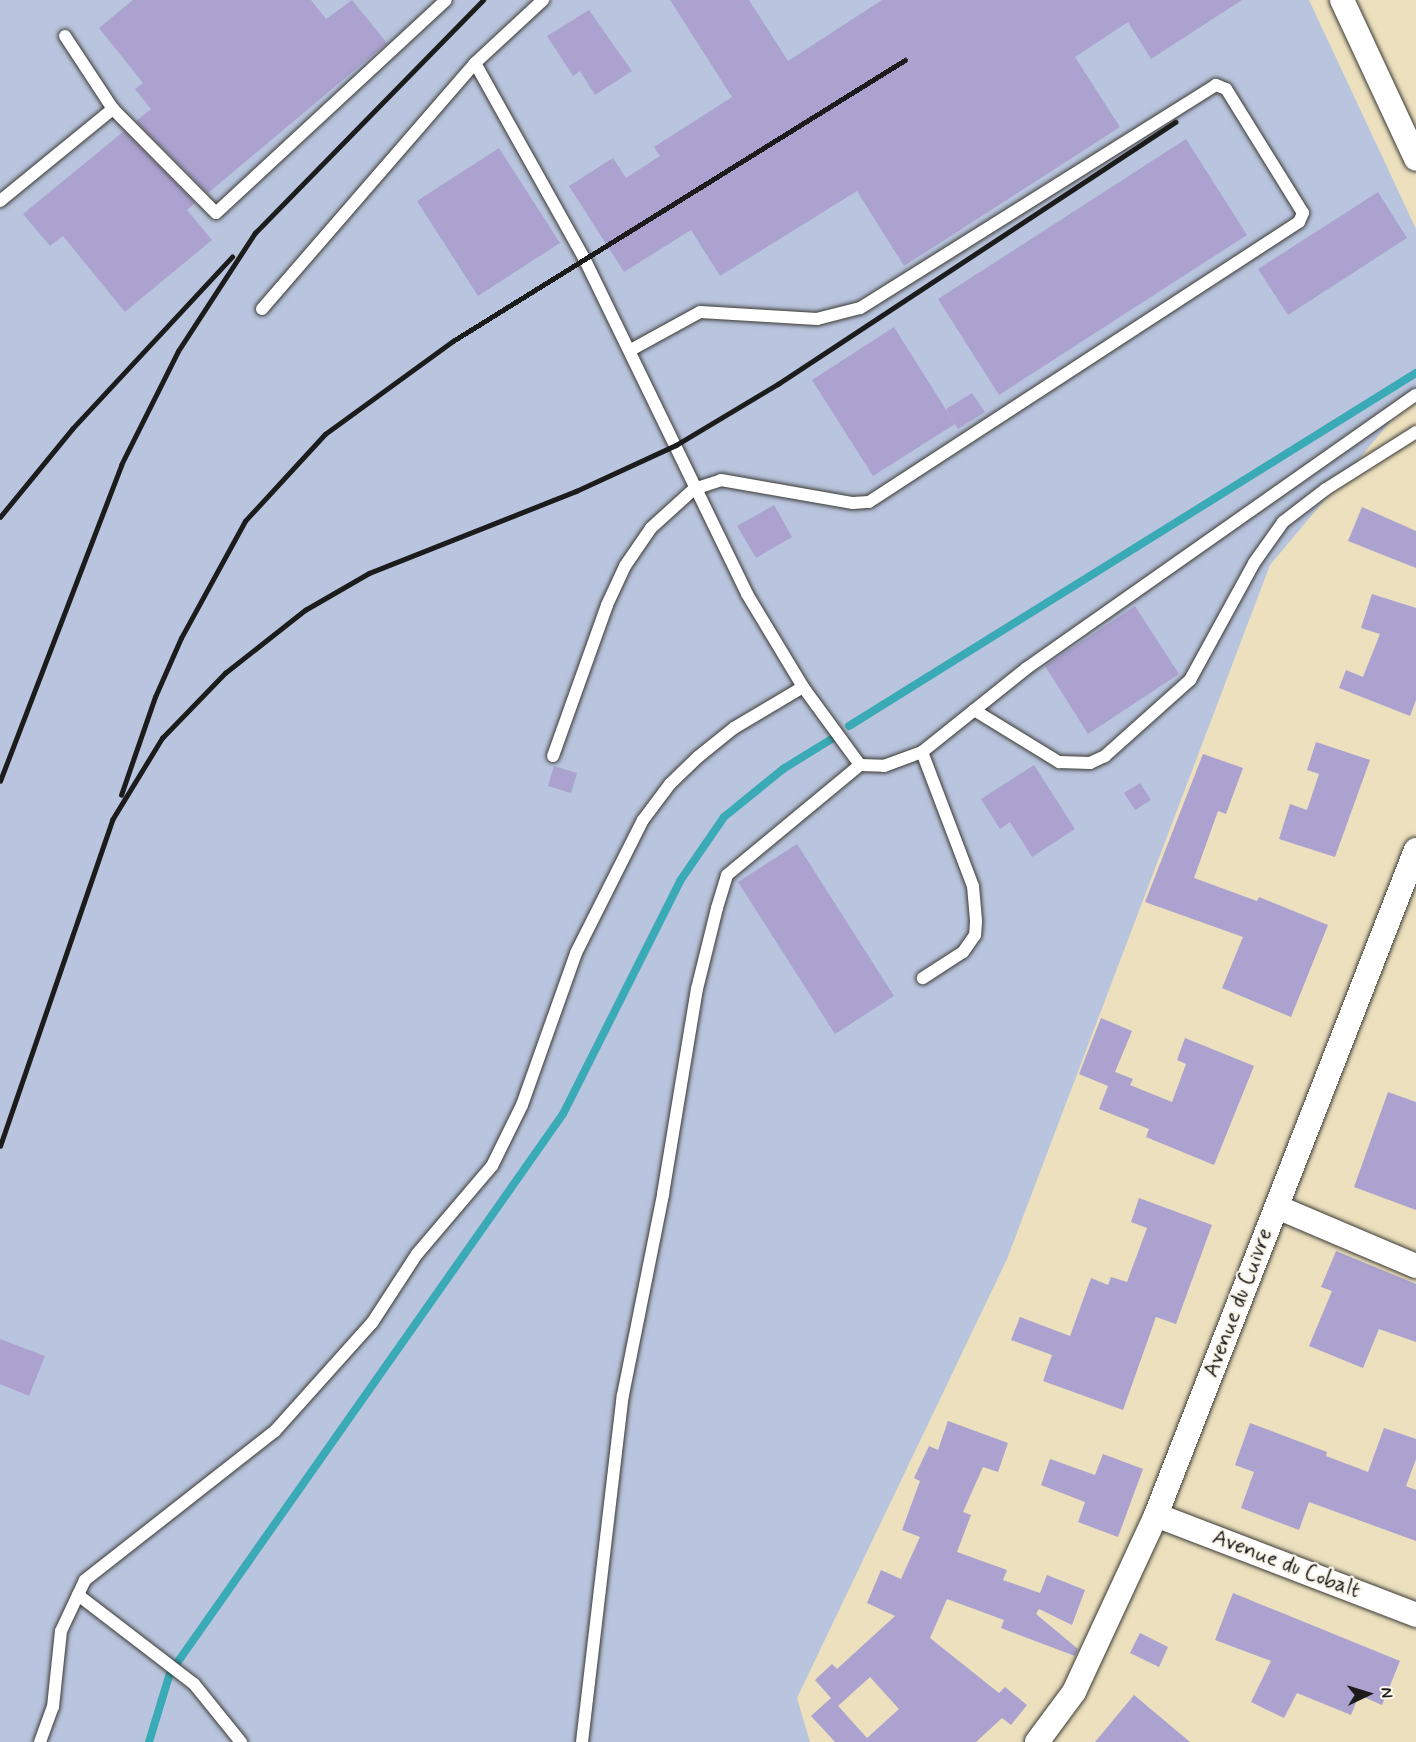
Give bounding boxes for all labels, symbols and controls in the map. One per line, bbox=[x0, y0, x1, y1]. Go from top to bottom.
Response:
street label: Avenue du Cuivre bbox=[1198, 1223, 1280, 1383]
street label: Avenue du Cobalt bbox=[1204, 1523, 1368, 1607]
north arrow bbox=[1338, 1664, 1398, 1724]
text: N bbox=[1376, 1687, 1397, 1699]

